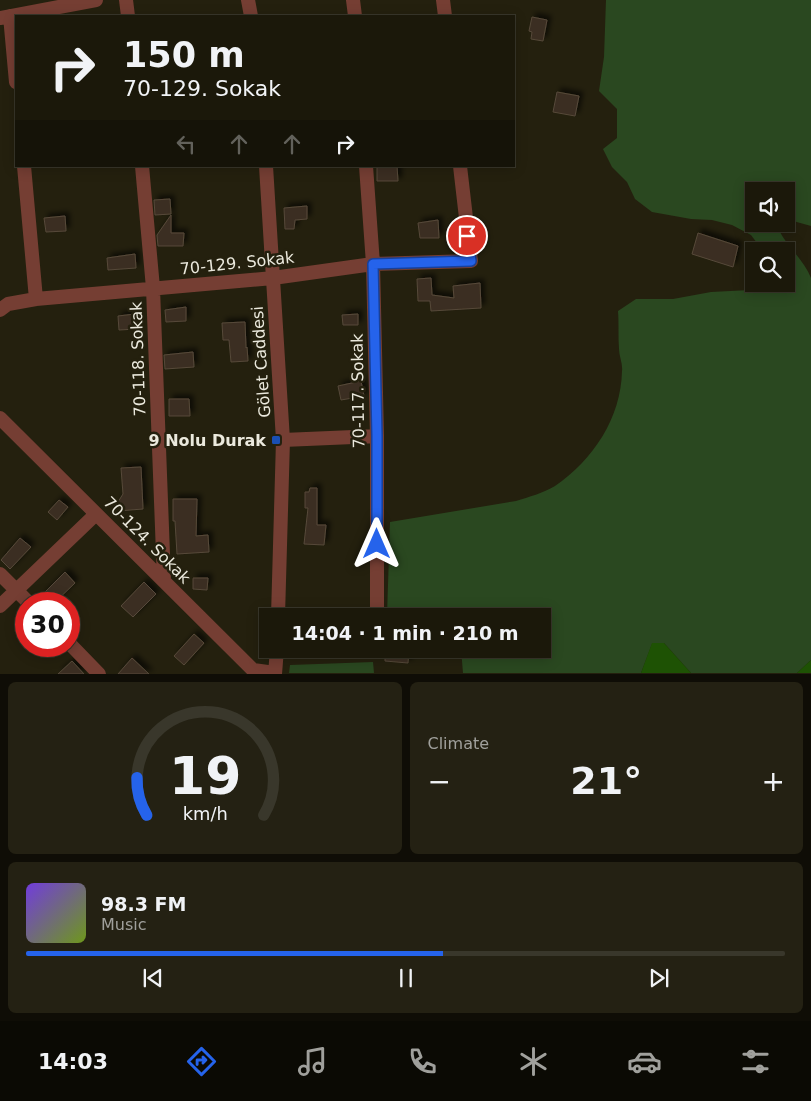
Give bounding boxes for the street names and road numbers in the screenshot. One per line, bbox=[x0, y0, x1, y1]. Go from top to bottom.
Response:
street label: 70-129. Sokak bbox=[179, 247, 296, 278]
street label: 70-118. Sokak bbox=[126, 301, 149, 417]
street label: Gölet Caddesi bbox=[248, 306, 274, 418]
street label: 70-117. Sokak bbox=[347, 333, 369, 449]
street label: 70-124. Sokak bbox=[100, 493, 195, 588]

